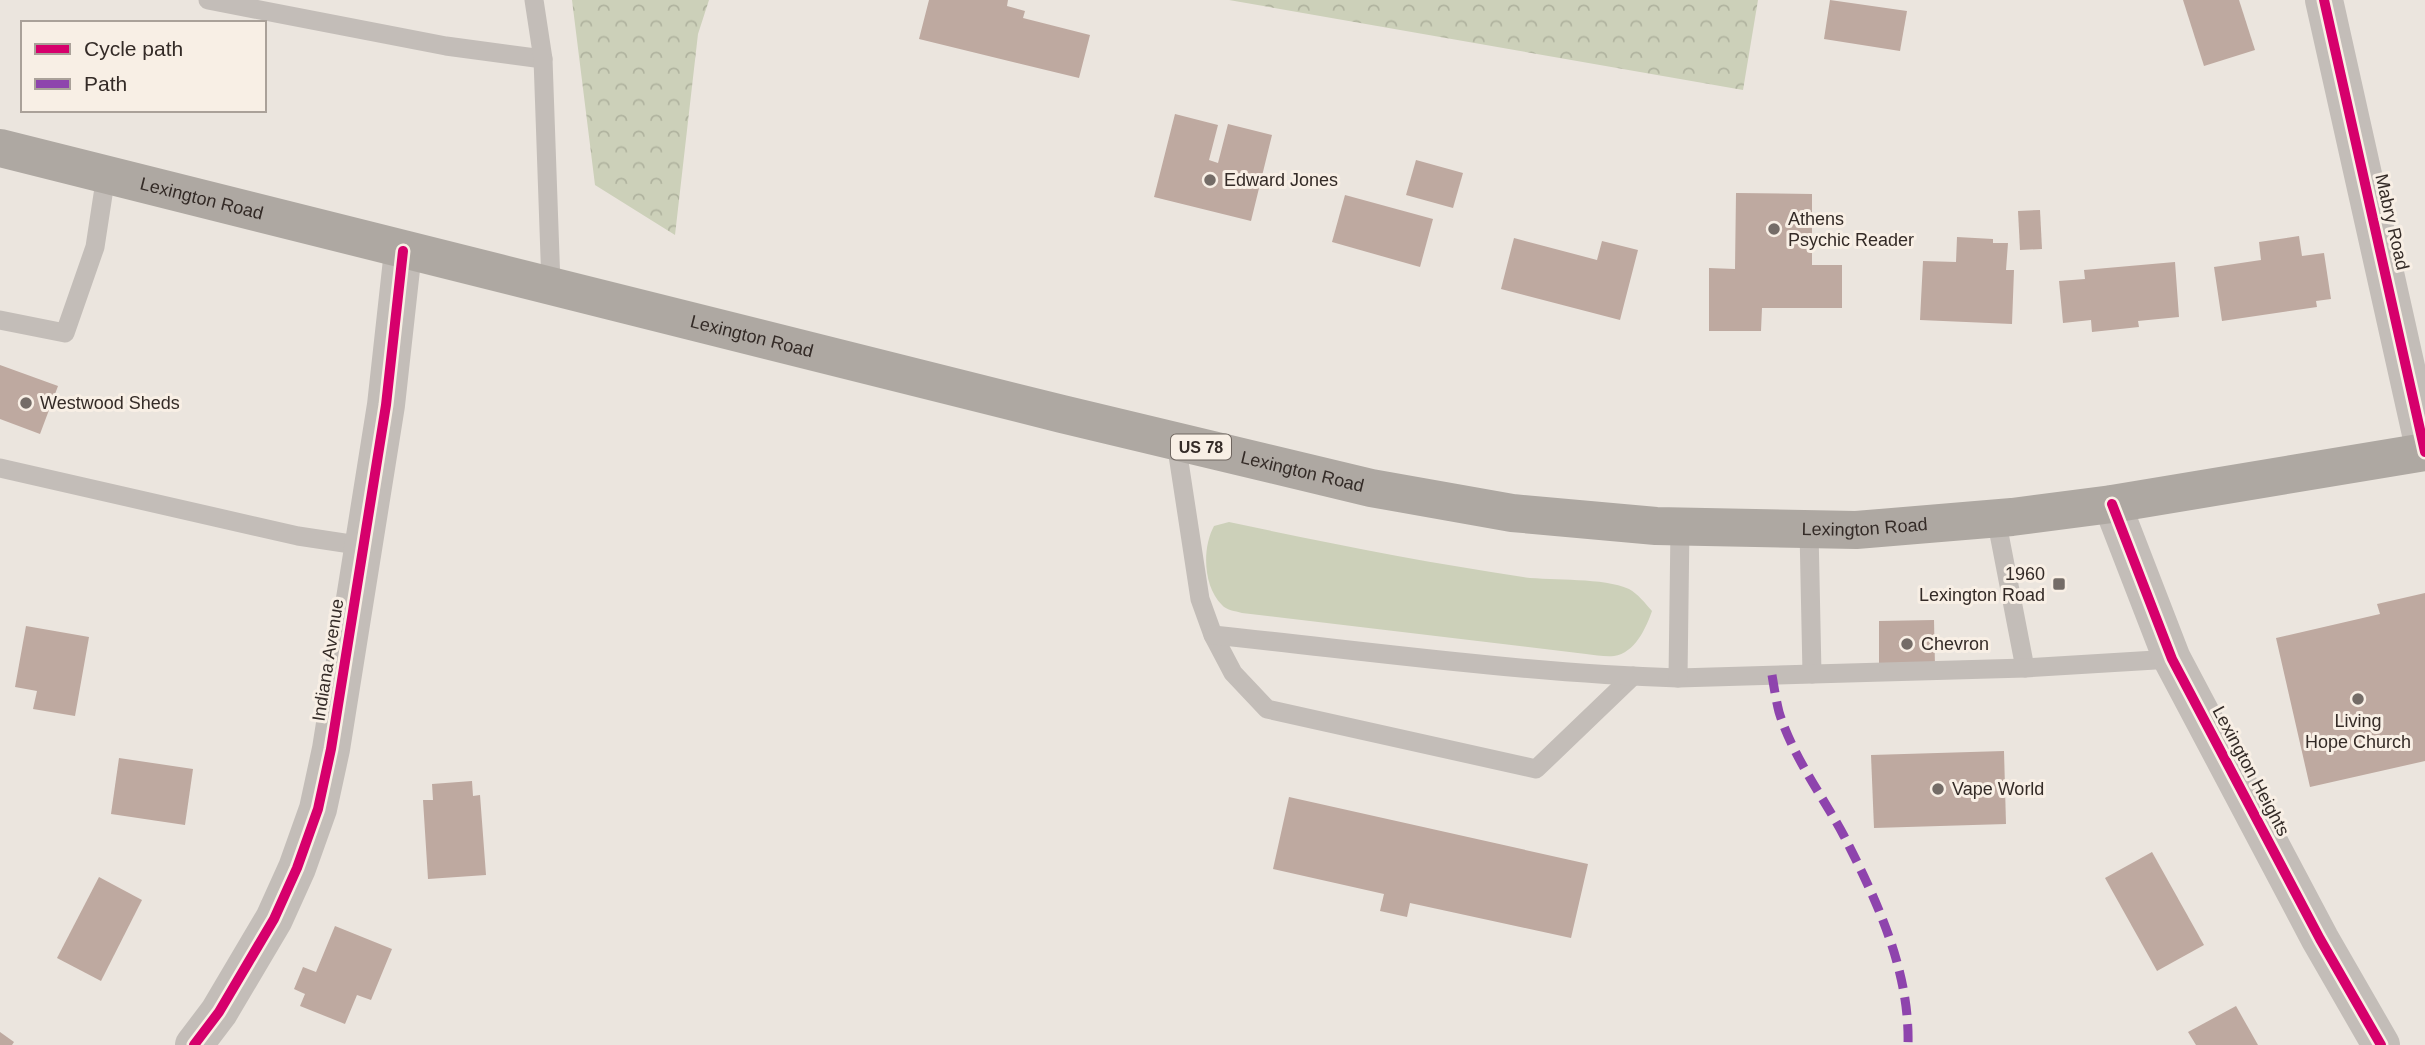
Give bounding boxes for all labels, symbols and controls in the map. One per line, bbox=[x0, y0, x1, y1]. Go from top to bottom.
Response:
legend bbox=[21, 21, 266, 112]
text: Cycle path bbox=[84, 37, 183, 60]
text: Path bbox=[84, 72, 127, 95]
place label: Edward Jones bbox=[1224, 170, 1338, 190]
marker: Edward Jones bbox=[1202, 172, 1218, 188]
street label: Mabry Road bbox=[2371, 172, 2413, 272]
street label: Lexington Road bbox=[138, 174, 265, 224]
place label: Athens Psychic Reader bbox=[1788, 209, 1914, 250]
marker: Athens Psychic Reader bbox=[1766, 221, 1782, 237]
street label: Lexington Road bbox=[688, 311, 815, 361]
place label: Westwood Sheds bbox=[40, 393, 180, 413]
marker: Westwood Sheds bbox=[18, 395, 34, 411]
road number: US 78 bbox=[1171, 434, 1231, 460]
street label: Lexington Road bbox=[1239, 447, 1366, 496]
street label: Lexington Road bbox=[1801, 514, 1928, 540]
place label: 1960 Lexington Road bbox=[1919, 564, 2045, 605]
marker: 1960 Lexington Road bbox=[2051, 576, 2067, 592]
street label: Indiana Avenue bbox=[308, 597, 348, 723]
place label: Chevron bbox=[1921, 634, 1989, 654]
marker: Chevron bbox=[1899, 636, 1915, 652]
marker: Living Hope Church bbox=[2350, 691, 2366, 707]
street label: Lexington Heights bbox=[2208, 703, 2294, 839]
place label: Living Hope Church bbox=[2305, 711, 2411, 752]
place label: Vape World bbox=[1952, 779, 2044, 799]
marker: Vape World bbox=[1930, 781, 1946, 797]

